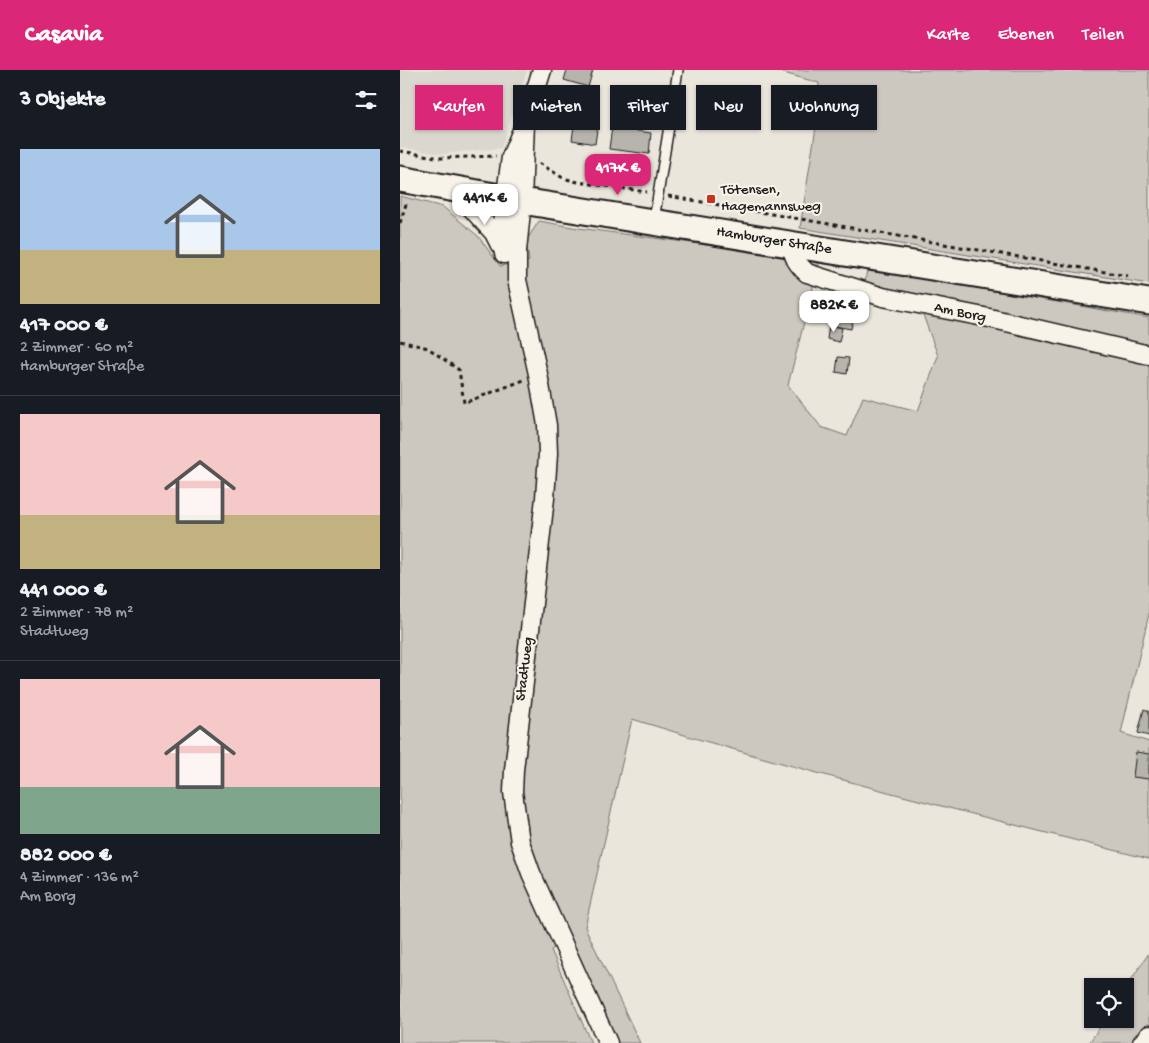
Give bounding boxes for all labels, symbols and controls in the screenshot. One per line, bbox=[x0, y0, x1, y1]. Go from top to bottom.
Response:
text: Casavia bbox=[25, 21, 103, 50]
text: Karte bbox=[927, 25, 970, 46]
text: Ebenen bbox=[998, 25, 1054, 46]
text: Teilen bbox=[1082, 25, 1124, 46]
chip: Kaufen bbox=[415, 85, 503, 130]
chip: Mieten bbox=[513, 85, 600, 130]
chip: Filter bbox=[610, 85, 686, 130]
chip: Neu bbox=[696, 85, 761, 130]
chip: Wohnung bbox=[771, 85, 877, 130]
icon: filters bbox=[352, 86, 380, 114]
text: 3 Objekte bbox=[20, 88, 105, 113]
pin: 417K € bbox=[577, 154, 659, 196]
text: 417K € bbox=[596, 160, 640, 179]
icon: home bbox=[155, 181, 245, 271]
place label: Tötensen, Hagemannsweg bbox=[720, 181, 821, 216]
pin: 441K € bbox=[444, 184, 526, 226]
text: 441K € bbox=[463, 190, 507, 209]
marker: Tötensen, Hagemannsweg bbox=[705, 193, 717, 205]
street label: Hamburger Straße bbox=[715, 223, 833, 259]
pin: 882K € bbox=[793, 290, 875, 333]
text: 882K € bbox=[810, 297, 858, 316]
street label: Am Borg bbox=[933, 299, 987, 327]
text: 417 000 € bbox=[20, 314, 108, 339]
text: 2 Zimmer · 60 m² bbox=[20, 339, 133, 358]
text: Hamburger Straße bbox=[20, 358, 144, 377]
icon: home bbox=[155, 447, 245, 537]
text: 441 000 € bbox=[20, 579, 107, 604]
text: 2 Zimmer · 78 m² bbox=[20, 604, 133, 623]
text: Stadtweg bbox=[20, 623, 89, 642]
street label: Stadtweg bbox=[512, 636, 538, 702]
icon: home bbox=[155, 712, 245, 802]
text: 882 000 € bbox=[20, 844, 112, 869]
text: 4 Zimmer · 136 m² bbox=[20, 869, 139, 888]
text: Am Borg bbox=[20, 888, 76, 907]
map controls bbox=[1084, 978, 1134, 1028]
button: locate bbox=[1084, 978, 1134, 1028]

